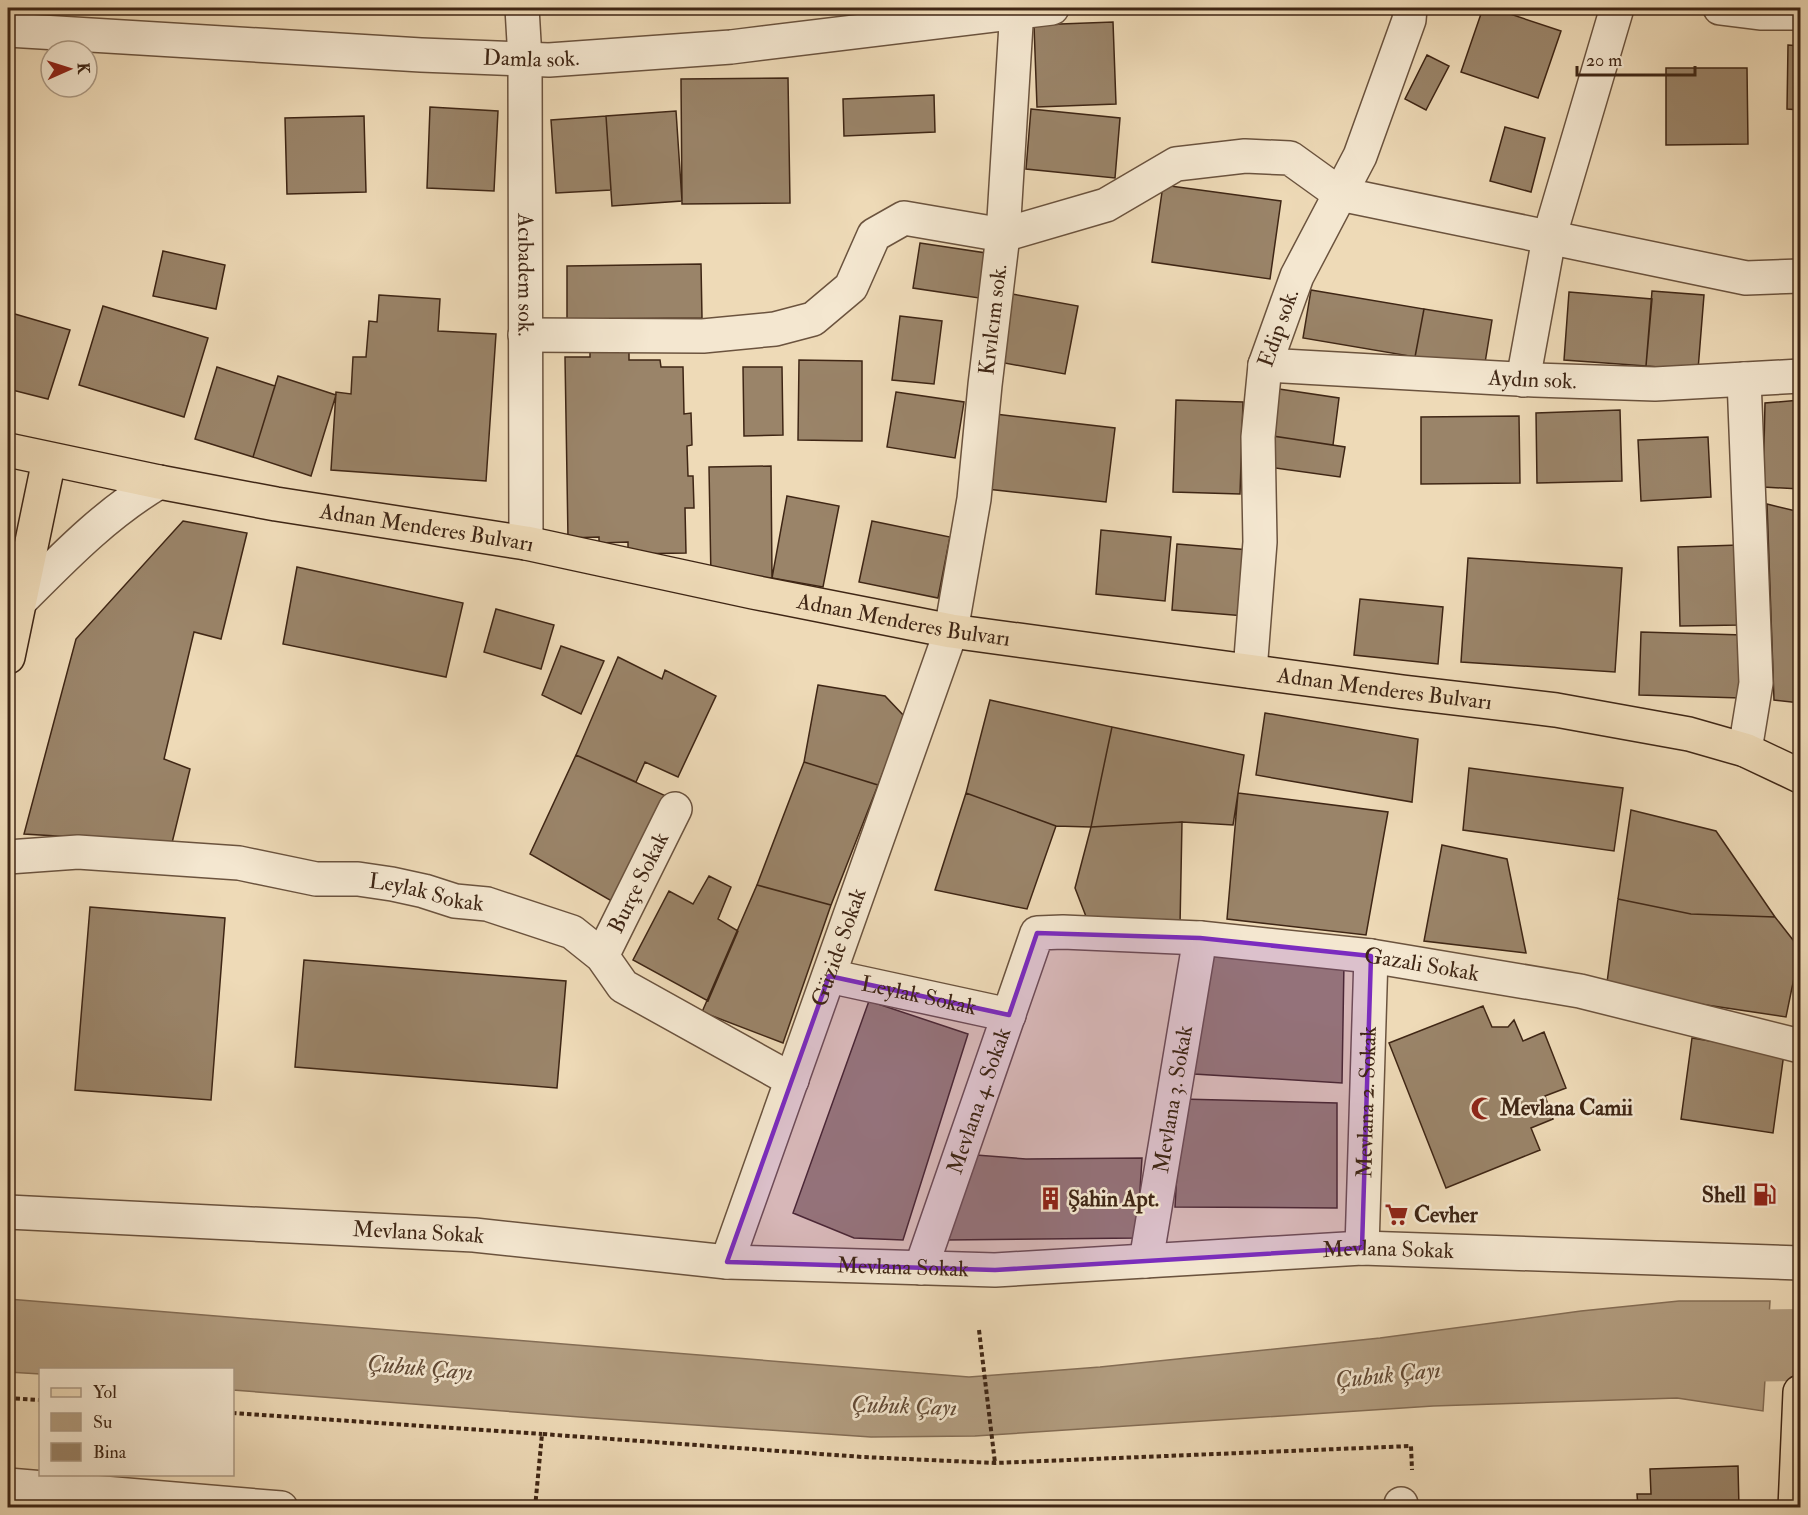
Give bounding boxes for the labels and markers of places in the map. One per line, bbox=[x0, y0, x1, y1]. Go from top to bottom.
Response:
place label: Mevlana Camii bbox=[1499, 1094, 1633, 1122]
mosque icon: Mevlana Camii bbox=[1469, 1095, 1495, 1121]
place label: Shell bbox=[1702, 1181, 1746, 1209]
fuel station icon: Shell bbox=[1751, 1182, 1777, 1208]
place label: Şahin Apt. bbox=[1068, 1185, 1159, 1214]
building icon: Şahin Apt. bbox=[1037, 1186, 1063, 1212]
place label: Cevher bbox=[1414, 1201, 1478, 1229]
supermarket icon: Cevher bbox=[1383, 1202, 1409, 1228]

